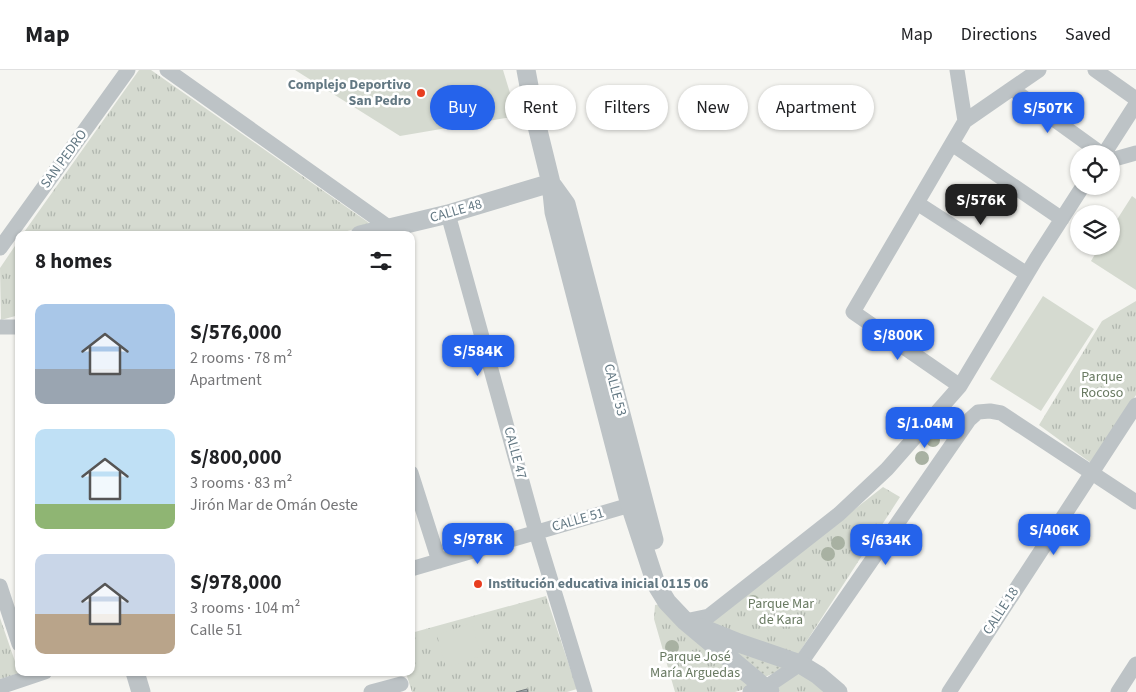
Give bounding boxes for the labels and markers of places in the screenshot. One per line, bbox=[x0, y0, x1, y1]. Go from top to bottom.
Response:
place label: Complejo Deportivo San Pedro bbox=[288, 75, 411, 111]
marker: Complejo Deportivo San Pedro bbox=[415, 87, 427, 99]
pin: S/507K bbox=[1007, 92, 1089, 134]
pin: S/576K bbox=[940, 184, 1022, 226]
pin: S/800K bbox=[857, 318, 939, 361]
pin: S/584K bbox=[437, 334, 519, 377]
pin: S/1.04M bbox=[879, 406, 971, 449]
pin: S/406K bbox=[1013, 514, 1095, 556]
pin: S/978K bbox=[437, 522, 519, 565]
pin: S/634K bbox=[845, 524, 927, 566]
place label: Institución educativa inicial 0115 06 bbox=[488, 574, 708, 594]
marker: Institución educativa inicial 0115 06 bbox=[472, 578, 484, 590]

